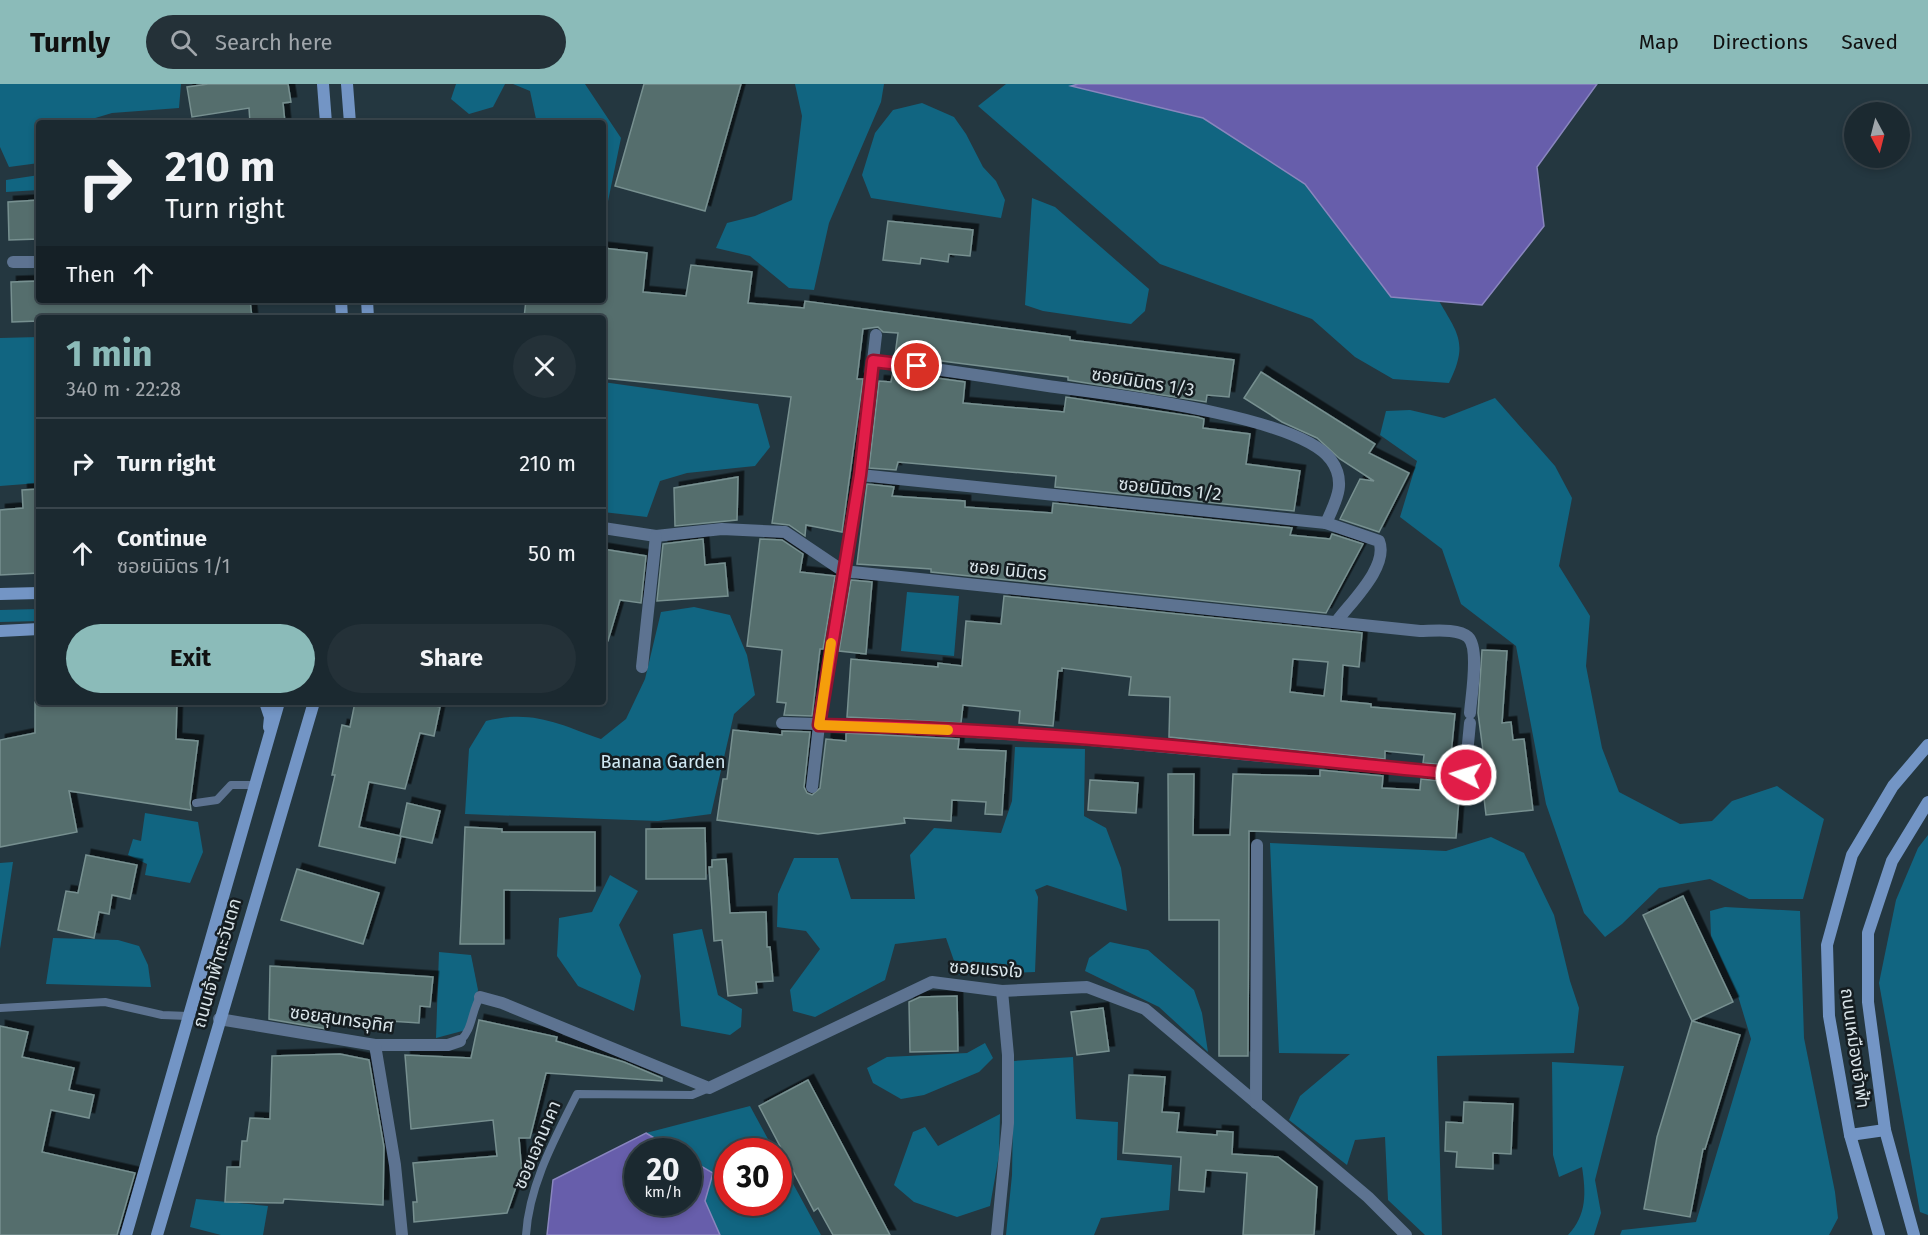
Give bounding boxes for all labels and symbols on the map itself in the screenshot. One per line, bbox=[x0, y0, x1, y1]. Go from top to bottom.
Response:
north arrow bbox=[1844, 102, 1910, 168]
pin bbox=[891, 340, 942, 391]
street label: ซอยนิมิตร 1/3 bbox=[1090, 363, 1196, 401]
street label: ซอยนิมิตร 1/2 bbox=[1117, 473, 1223, 505]
street label: ซอย นิมิตร bbox=[968, 555, 1048, 585]
position arrow bbox=[1434, 743, 1498, 807]
park label: Banana Garden bbox=[601, 751, 725, 773]
street label: ถนนเจ้าฟ้าตะวันตก bbox=[188, 896, 246, 1030]
street label: ซอยแรงใจ bbox=[948, 955, 1024, 983]
street label: ถนนเหมืองเจ้าฟ้า bbox=[1836, 987, 1874, 1109]
street label: ซอยสุนทรอุทิศ bbox=[289, 1001, 395, 1037]
street label: ซอยเอกนาคา bbox=[509, 1097, 565, 1193]
speed limit sign: 30 bbox=[714, 1138, 792, 1216]

